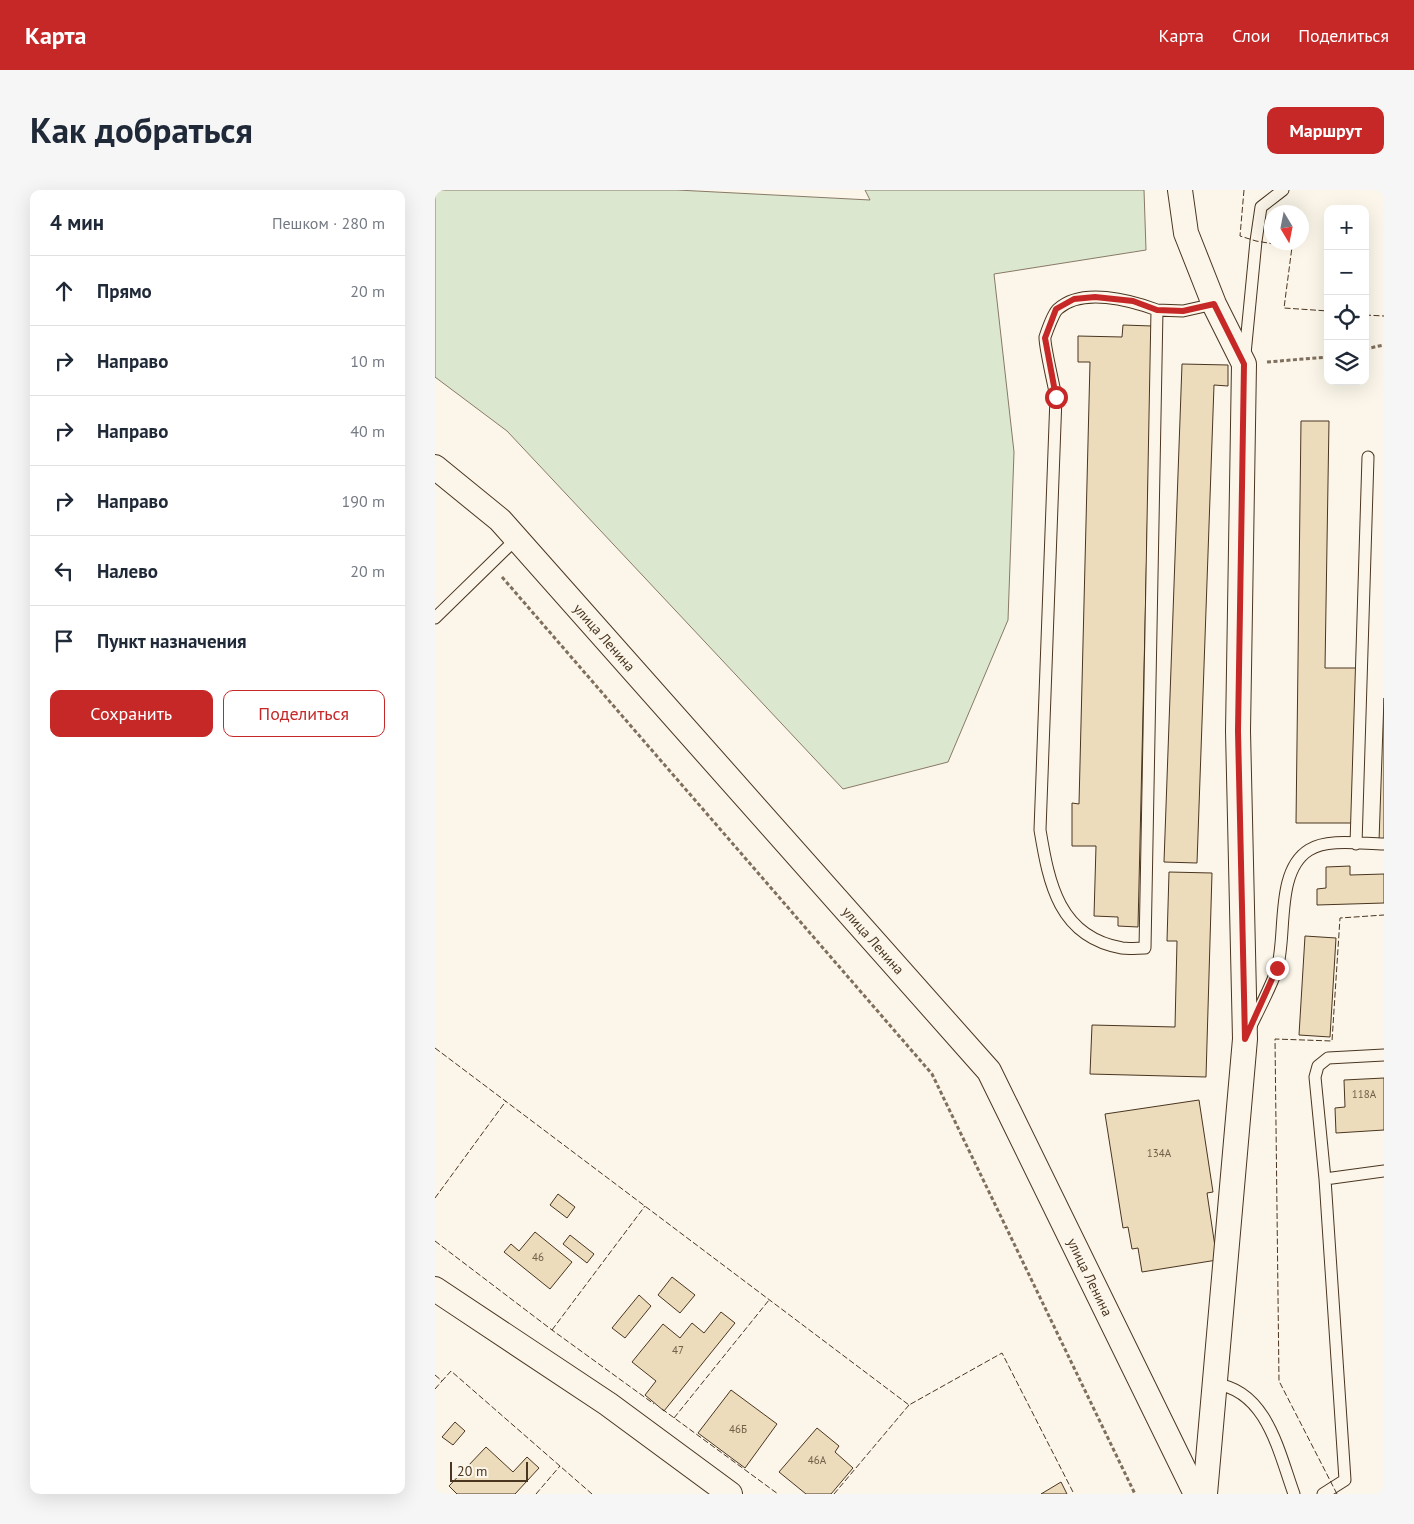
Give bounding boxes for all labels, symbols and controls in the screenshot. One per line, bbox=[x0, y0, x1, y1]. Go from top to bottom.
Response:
text: Карта bbox=[25, 20, 87, 51]
text: Карта bbox=[1159, 24, 1204, 47]
text: Слои bbox=[1232, 24, 1270, 47]
text: Поделиться bbox=[1298, 24, 1389, 47]
text: Как добраться bbox=[30, 107, 253, 153]
button: Маршрут bbox=[1267, 107, 1384, 154]
north arrow bbox=[1264, 205, 1309, 250]
map controls bbox=[1324, 205, 1369, 385]
button: + bbox=[1324, 205, 1369, 250]
text: 4 мин bbox=[50, 209, 104, 236]
text: Пешком · 280 m bbox=[272, 213, 385, 233]
button: − bbox=[1324, 250, 1369, 295]
icon: ahead bbox=[50, 277, 78, 305]
text: Прямо bbox=[97, 279, 152, 303]
text: 20 m bbox=[350, 281, 385, 301]
button: locate bbox=[1324, 295, 1369, 340]
button: layers bbox=[1324, 340, 1369, 385]
icon: right bbox=[50, 347, 78, 375]
text: Направо bbox=[97, 349, 168, 373]
text: 10 m bbox=[350, 351, 385, 371]
route start bbox=[1045, 386, 1068, 409]
icon: right bbox=[50, 417, 78, 445]
text: Направо bbox=[97, 419, 168, 443]
text: 40 m bbox=[350, 421, 385, 441]
icon: right bbox=[50, 487, 78, 515]
text: Направо bbox=[97, 489, 168, 513]
text: 190 m bbox=[342, 491, 385, 511]
icon: left bbox=[50, 557, 78, 585]
text: Налево bbox=[97, 559, 158, 583]
text: 20 m bbox=[350, 561, 385, 581]
street label: улица Ленина bbox=[569, 600, 639, 675]
icon: arrive bbox=[50, 627, 78, 655]
text: Пункт назначения bbox=[97, 629, 247, 653]
button: Сохранить bbox=[50, 690, 213, 737]
button: Поделиться bbox=[223, 690, 385, 737]
street label: улица Ленина bbox=[838, 903, 908, 978]
route end bbox=[1266, 957, 1289, 980]
house number: 118А bbox=[1352, 1087, 1377, 1101]
house number: 134А bbox=[1147, 1146, 1172, 1160]
street label: улица Ленина bbox=[1063, 1235, 1117, 1319]
house number: 46 bbox=[532, 1250, 544, 1264]
house number: 47 bbox=[672, 1343, 684, 1357]
house number: 46Б bbox=[729, 1422, 747, 1436]
house number: 46А bbox=[808, 1453, 827, 1467]
scale bar bbox=[450, 1459, 527, 1482]
text: 20 m bbox=[457, 1462, 487, 1480]

